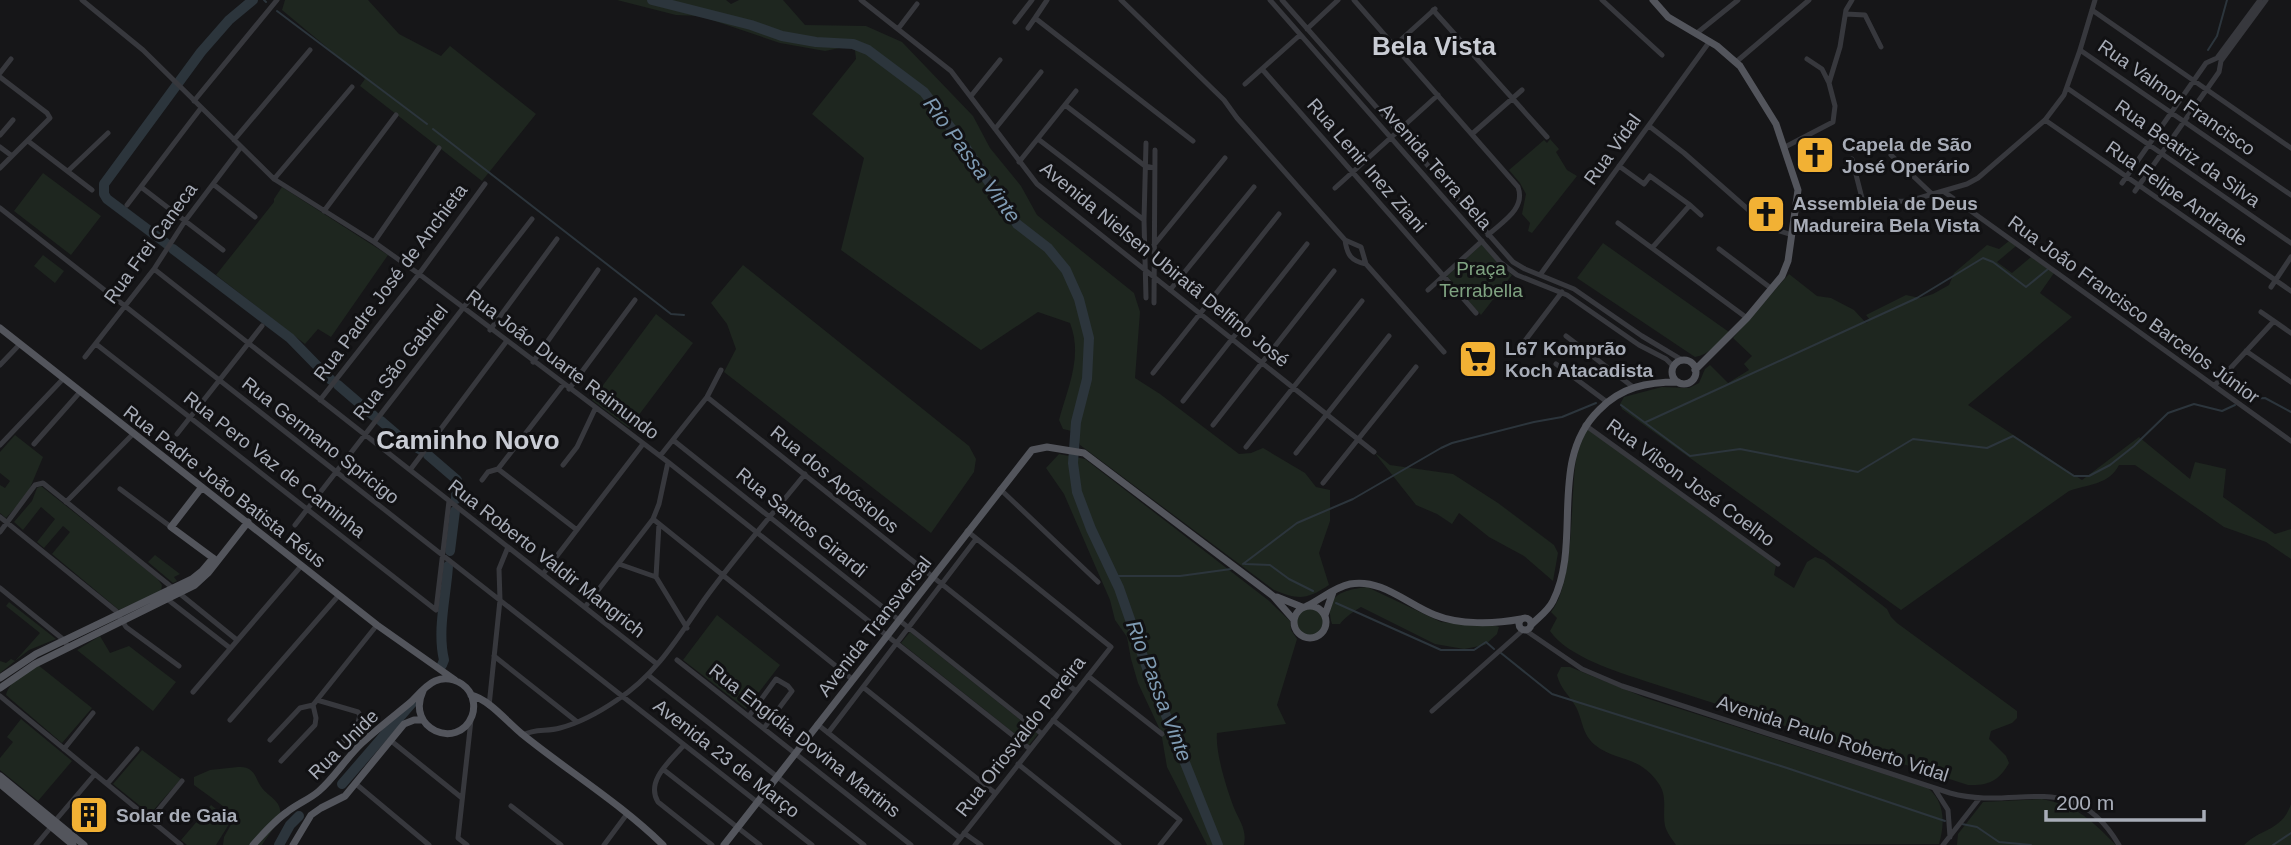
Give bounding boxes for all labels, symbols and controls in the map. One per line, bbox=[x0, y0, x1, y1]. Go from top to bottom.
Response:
district label: Bela Vista bbox=[1372, 31, 1496, 61]
street label: Rua Valmor Francisco bbox=[2094, 35, 2259, 160]
water label: Rio Passa Vinte bbox=[919, 93, 1026, 227]
street label: Rua Lenir Inez Ziani bbox=[1303, 94, 1430, 236]
street label: Rua Beatriz da Silva bbox=[2111, 95, 2265, 212]
street label: Avenida Terra Bela bbox=[1375, 99, 1496, 234]
street label: Rua Vidal bbox=[1580, 110, 1645, 189]
church icon: Capela de São José Operário bbox=[1794, 134, 1836, 176]
place label: Capela de São José Operário bbox=[1842, 134, 1972, 177]
street label: Rua Felipe Andrade bbox=[2102, 137, 2252, 250]
street label: Avenida Nielsen Ubiratã Delfino José bbox=[1036, 158, 1293, 371]
street label: Rua Frei Caneca bbox=[100, 179, 201, 308]
street label: Rua Padre José de Anchieta bbox=[310, 179, 472, 385]
church icon: Assembleia de Deus Madureira Bela Vista bbox=[1745, 193, 1787, 235]
place label: Assembleia de Deus Madureira Bela Vista bbox=[1793, 193, 1980, 236]
street label: Rua João Francisco Barcelos Júnior bbox=[2004, 211, 2264, 408]
park label: Praça Terrabella bbox=[1439, 258, 1523, 301]
street label: Rua João Duarte Raimundo bbox=[462, 285, 663, 444]
street label: Rua São Gabriel bbox=[349, 300, 452, 424]
supermarket icon: L67 Komprão Koch Atacadista bbox=[1457, 338, 1499, 380]
place label: L67 Komprão Koch Atacadista bbox=[1505, 338, 1654, 381]
street label: Rua Germano Spricigo bbox=[238, 373, 403, 508]
street label: Rua Pero Vaz de Caminha bbox=[180, 387, 370, 542]
street label: Rua Padre João Batista Réus bbox=[120, 401, 330, 572]
street label: Rua Vilson José Coelho bbox=[1603, 414, 1779, 550]
street label: Rua dos Apóstolos bbox=[767, 421, 903, 537]
district label: Caminho Novo bbox=[376, 425, 560, 455]
street label: Rua Santos Girardi bbox=[732, 463, 871, 581]
street label: Rua Roberto Valdir Mangrich bbox=[444, 475, 649, 642]
street label: Avenida Transversal bbox=[813, 552, 936, 700]
water label: Rio Passa Vinte bbox=[1122, 617, 1197, 765]
street label: Rua Oriosvaldo Pereira bbox=[951, 652, 1090, 821]
street label: Rua Engídia Dovina Martins bbox=[705, 659, 904, 821]
street label: Avenida Paulo Roberto Vidal bbox=[1714, 691, 1951, 786]
street label: Avenida 23 de Março bbox=[650, 695, 804, 822]
street label: Rua Unide bbox=[304, 705, 383, 784]
scale bar bbox=[2046, 778, 2204, 822]
text: 200 m bbox=[2056, 791, 2114, 814]
building icon: Solar de Gaia bbox=[68, 794, 110, 836]
place label: Solar de Gaia bbox=[116, 805, 238, 826]

